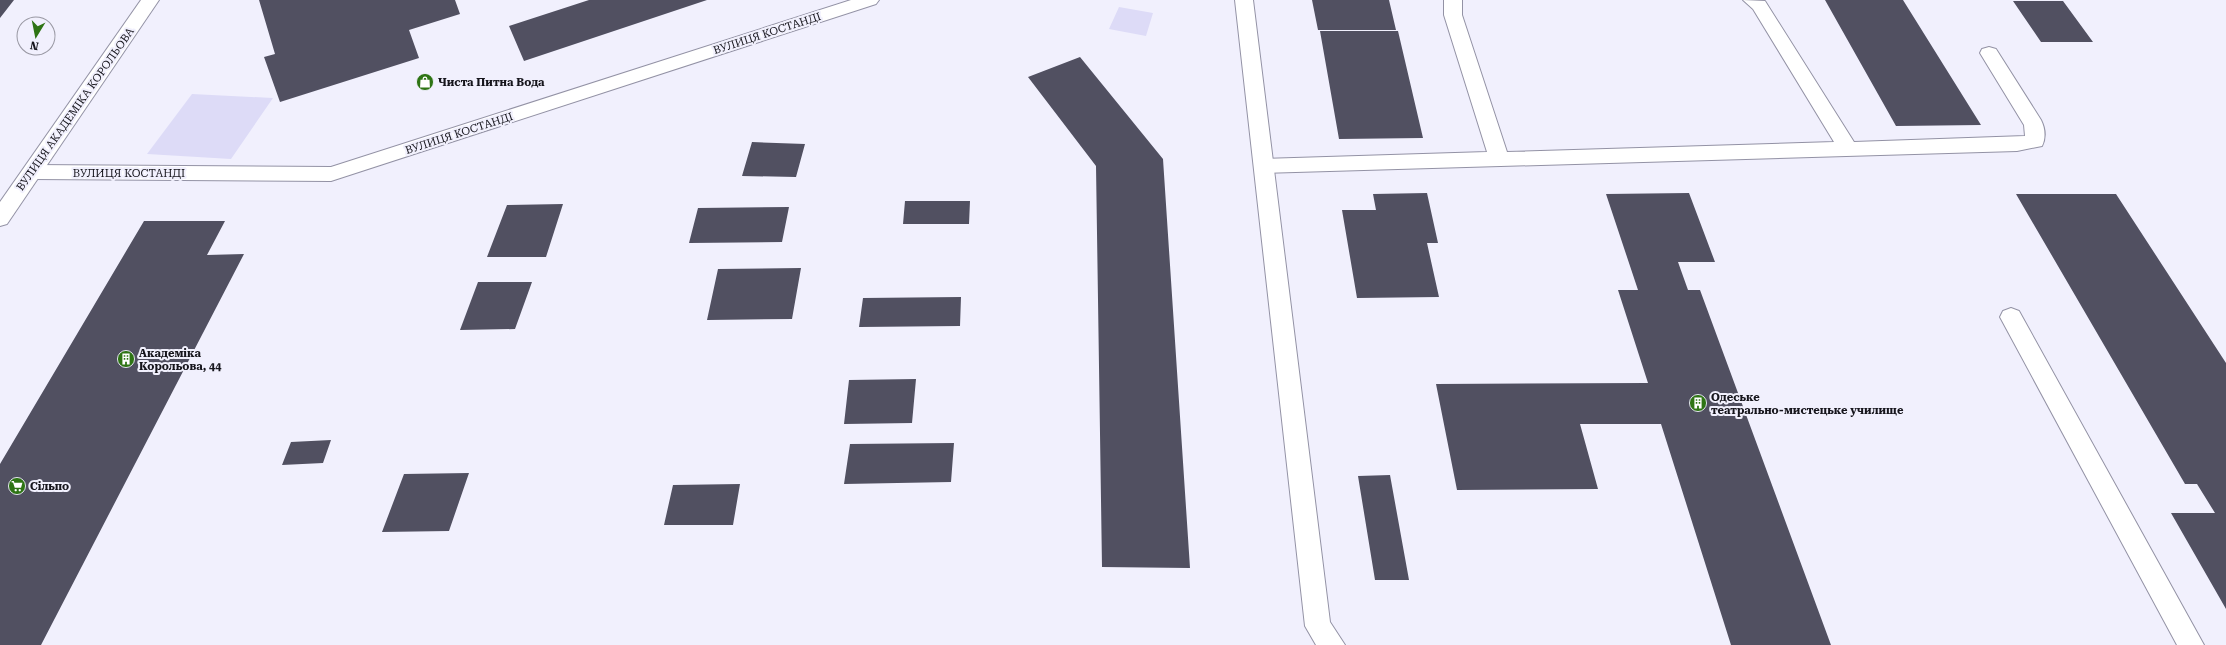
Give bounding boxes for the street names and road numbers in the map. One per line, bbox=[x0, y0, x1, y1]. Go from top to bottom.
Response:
street label: ВУЛИЦЯ КОСТАНДІ bbox=[712, 10, 823, 57]
street label: ВУЛИЦЯ АКАДЕМІКА КОРОЛЬОВА bbox=[14, 25, 137, 193]
street label: ВУЛИЦЯ КОСТАНДІ bbox=[404, 110, 515, 157]
street label: ВУЛИЦЯ КОСТАНДІ bbox=[73, 167, 185, 180]

